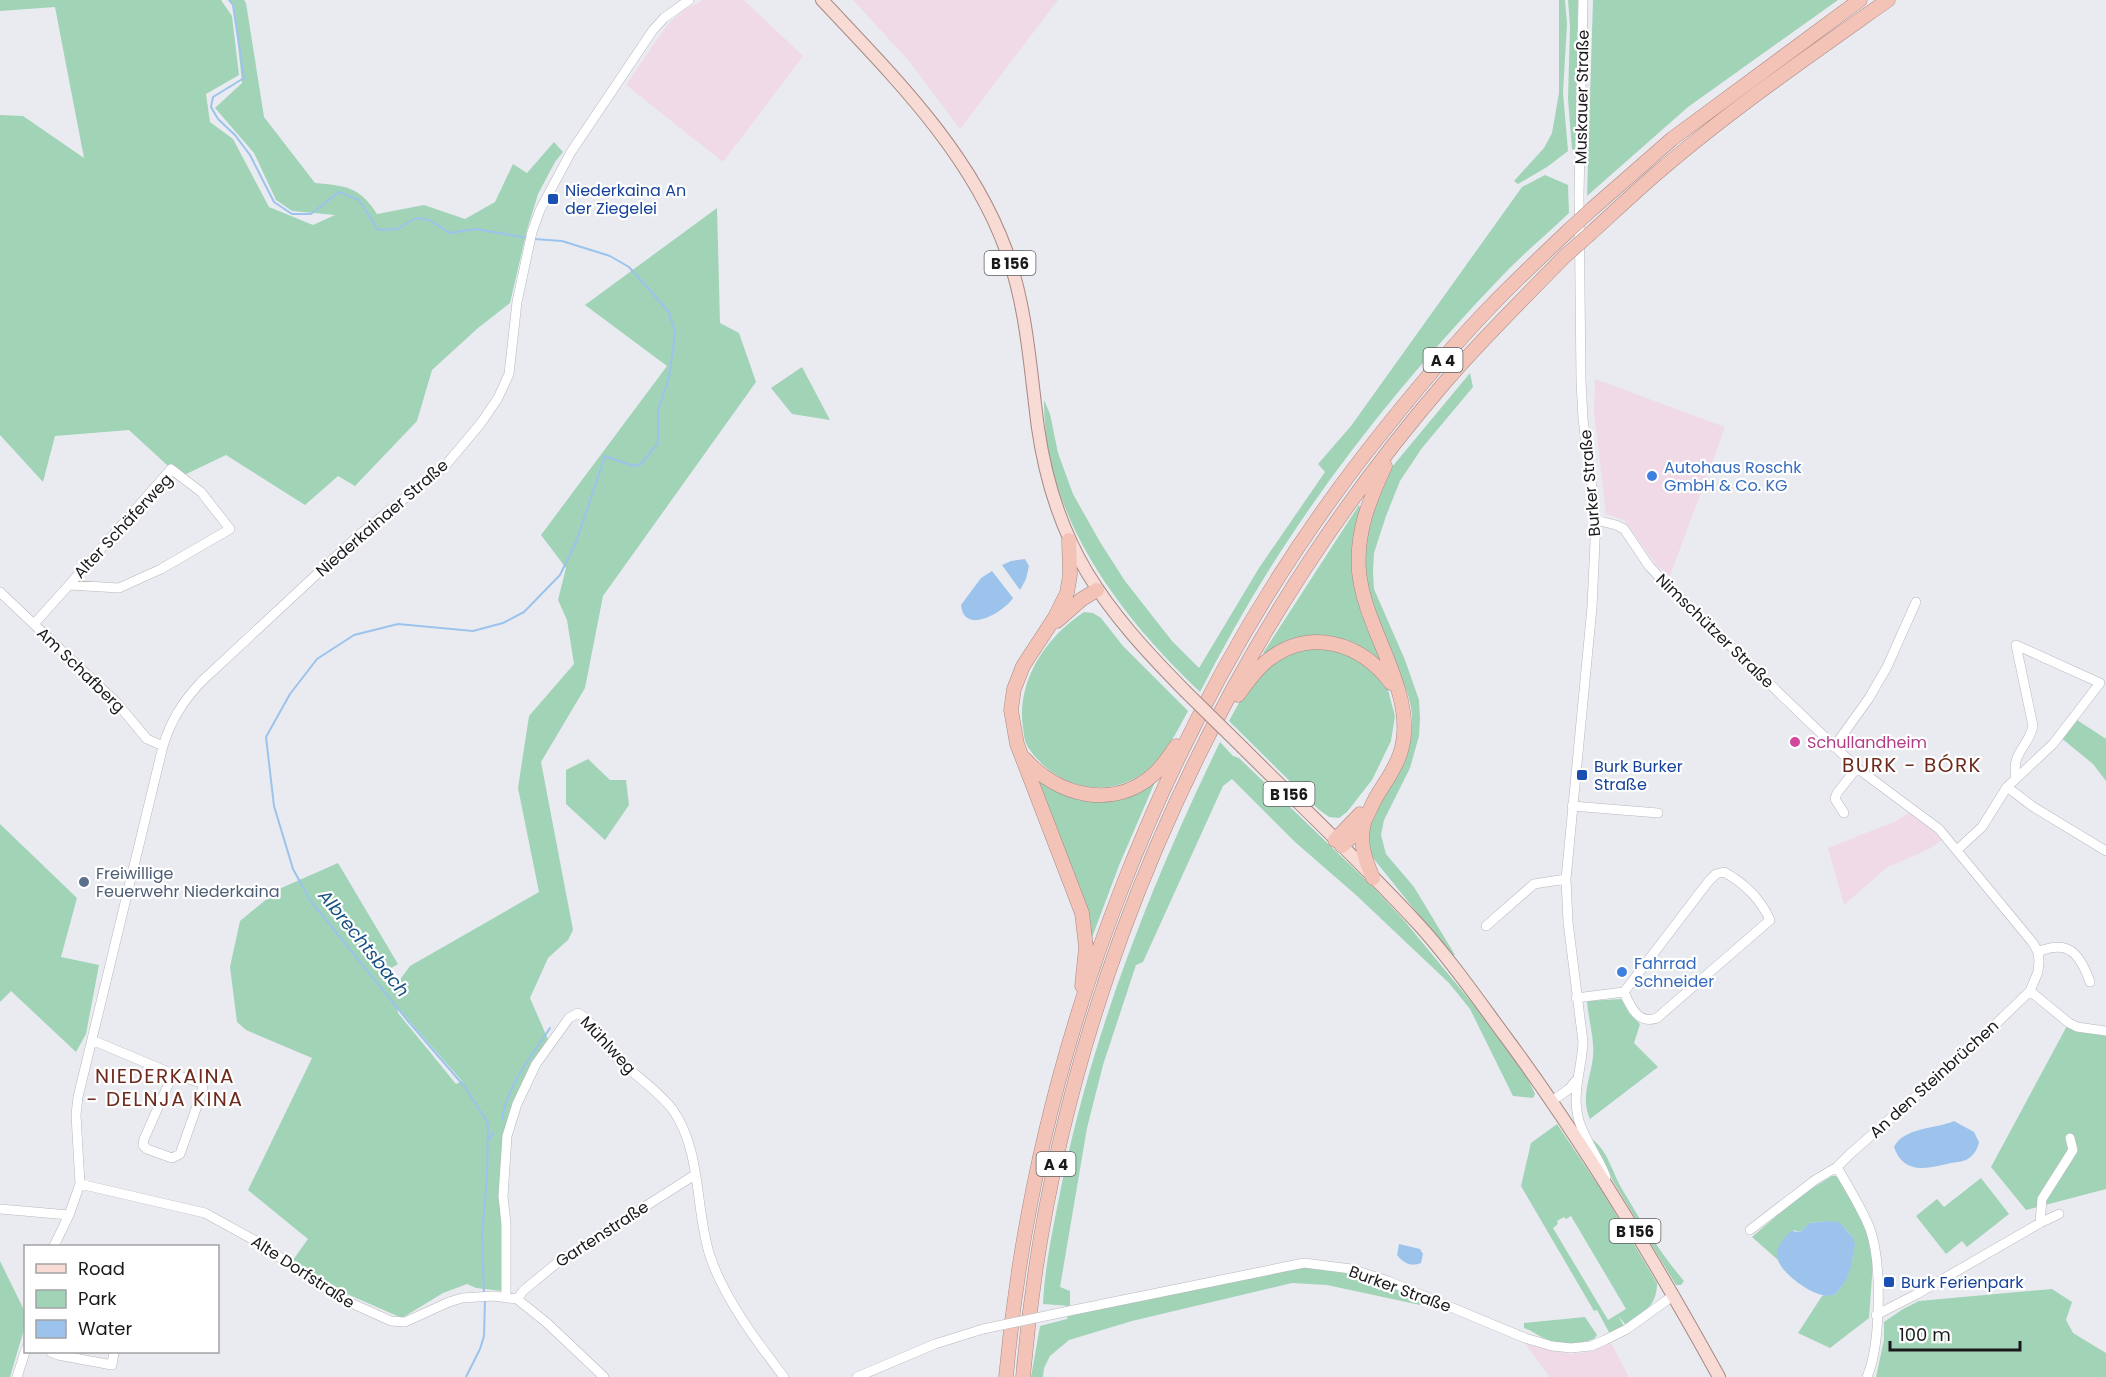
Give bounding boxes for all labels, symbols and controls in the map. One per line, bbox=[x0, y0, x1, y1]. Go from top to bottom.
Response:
street label: Muskauer Straße bbox=[1569, 29, 1595, 165]
place label: Niederkaina An der Ziegelei bbox=[565, 179, 686, 220]
marker: Niederkaina An der Ziegelei bbox=[546, 192, 560, 206]
road number: B 156 bbox=[984, 251, 1036, 275]
road number: A 4 bbox=[1424, 348, 1462, 372]
street label: Burker Straße bbox=[1574, 429, 1606, 537]
street label: Niederkainaer Straße bbox=[311, 454, 453, 582]
place label: Autohaus Roschk GmbH & Co. KG bbox=[1664, 456, 1802, 497]
street label: Alter Schäferweg bbox=[68, 468, 178, 584]
marker: Autohaus Roschk GmbH & Co. KG bbox=[1645, 469, 1659, 483]
street label: Nimschützer Straße bbox=[1651, 568, 1779, 694]
street label: Am Schafberg bbox=[32, 622, 130, 718]
place label: Schullandheim bbox=[1807, 731, 1927, 754]
marker: Schullandheim bbox=[1788, 735, 1802, 749]
district label: BURK - BÓRK bbox=[1842, 751, 1982, 779]
place label: Burk Burker Straße bbox=[1594, 755, 1683, 796]
marker: Burk Burker Straße bbox=[1575, 768, 1589, 782]
road number: B 156 bbox=[1264, 782, 1314, 806]
place label: Freiwillige Feuerwehr Niederkaina bbox=[96, 862, 280, 903]
marker: Freiwillige Feuerwehr Niederkaina bbox=[77, 875, 91, 889]
water label: Albrechtsbach bbox=[312, 883, 415, 1002]
place label: Fahrrad Schneider bbox=[1634, 952, 1714, 993]
marker: Fahrrad Schneider bbox=[1615, 965, 1629, 979]
street label: Mühlweg bbox=[575, 1011, 641, 1079]
street label: An den Steinbrüchen bbox=[1864, 1015, 2004, 1143]
district label: NIEDERKAINA - DELNJA KINA bbox=[87, 1062, 243, 1113]
road number: A 4 bbox=[1036, 1152, 1076, 1176]
street label: Gartenstraße bbox=[551, 1195, 653, 1273]
road number: B 156 bbox=[1610, 1219, 1660, 1243]
street label: Alte Dorfstraße bbox=[247, 1230, 359, 1314]
legend bbox=[24, 1245, 219, 1353]
text: Road bbox=[78, 1256, 125, 1281]
street label: Burker Straße bbox=[1346, 1260, 1454, 1318]
place label: Burk Ferienpark bbox=[1901, 1271, 2024, 1294]
marker: Burk Ferienpark bbox=[1882, 1275, 1896, 1289]
text: Park bbox=[78, 1286, 117, 1311]
scale bar bbox=[1890, 1314, 2020, 1352]
text: Water bbox=[78, 1316, 132, 1341]
text: 100 m bbox=[1899, 1322, 1951, 1347]

